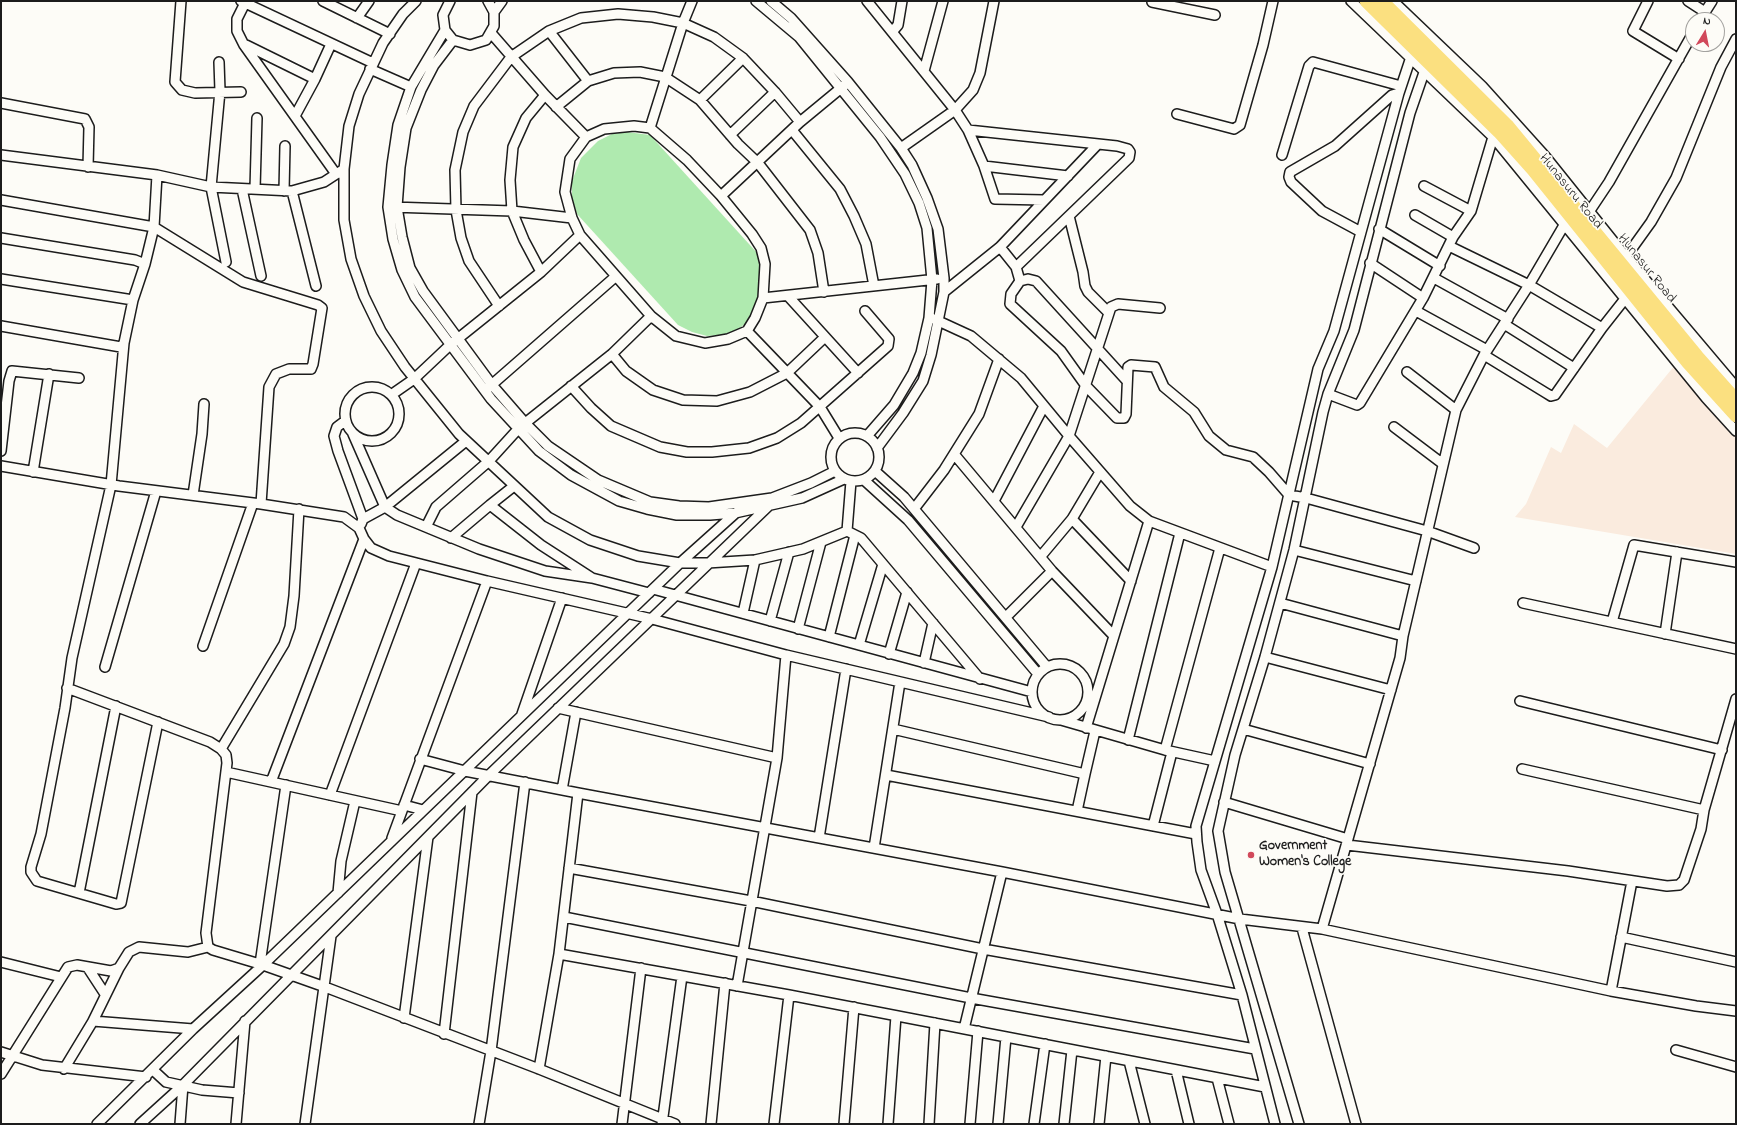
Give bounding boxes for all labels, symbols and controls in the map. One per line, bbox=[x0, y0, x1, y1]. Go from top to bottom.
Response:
north arrow bbox=[1685, 12, 1725, 52]
text: N bbox=[1702, 13, 1712, 30]
street label: Hunasuru Road bbox=[1535, 151, 1605, 233]
street label: Hunasur Road bbox=[1613, 231, 1679, 307]
place label: Government Women's College bbox=[1259, 839, 1351, 872]
marker: Government Women's College bbox=[1246, 850, 1256, 860]

